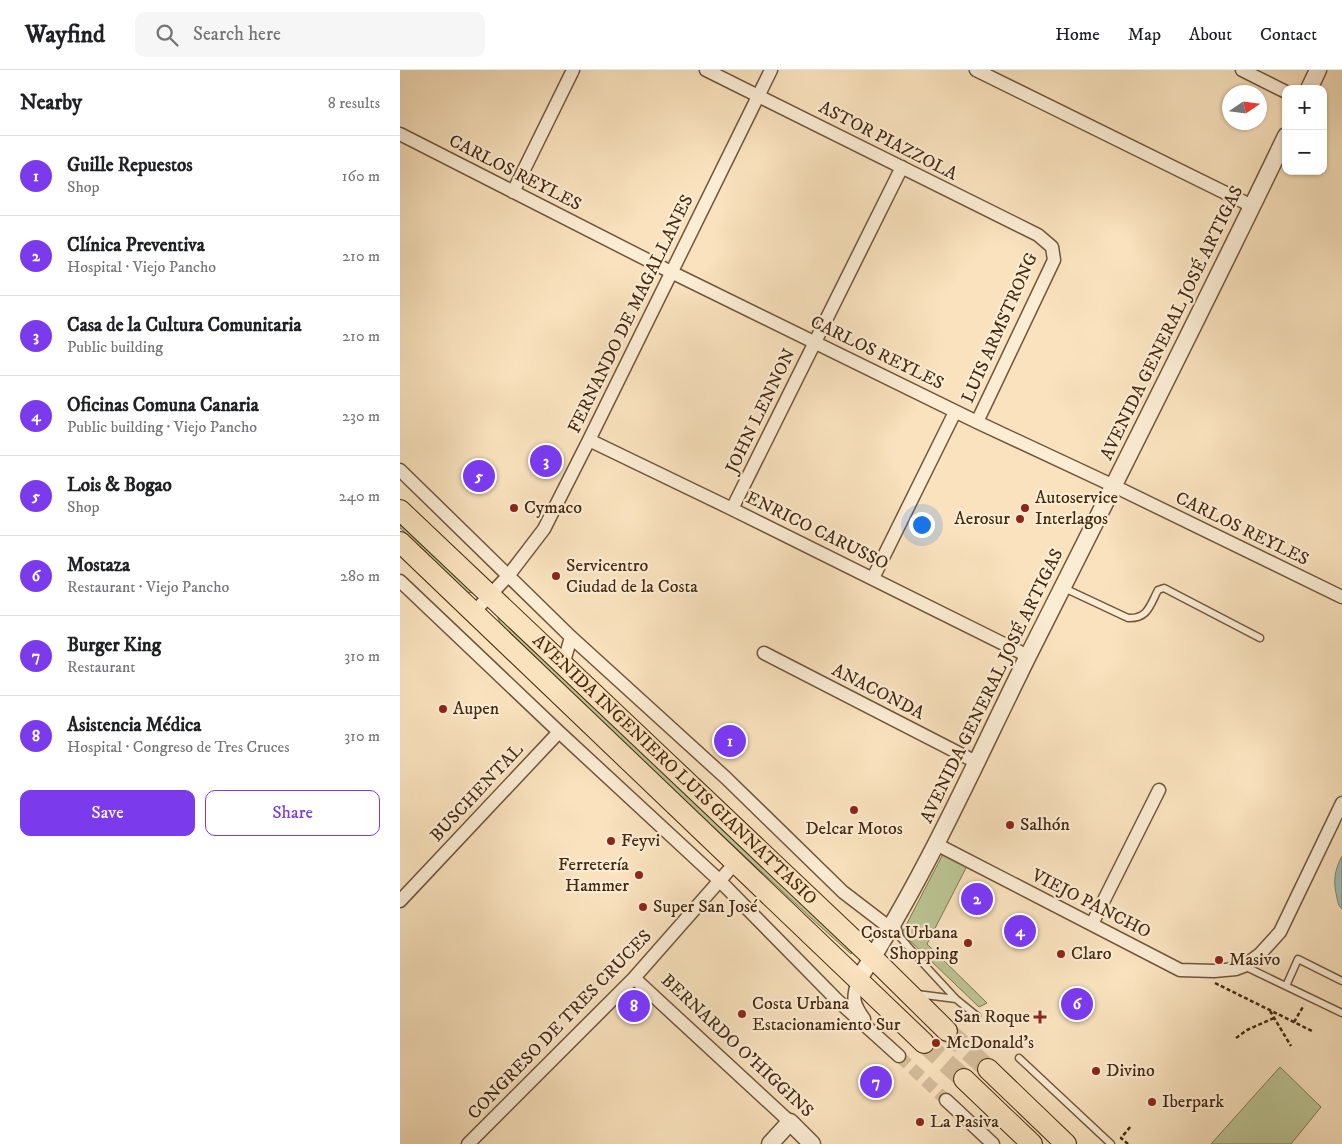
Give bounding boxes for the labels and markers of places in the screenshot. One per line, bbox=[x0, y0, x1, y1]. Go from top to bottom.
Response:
pin: 3 bbox=[530, 442, 562, 480]
pin: 5 bbox=[463, 457, 495, 495]
place label: Autoservice Interlagos bbox=[1035, 487, 1118, 530]
place label: Cymaco bbox=[524, 497, 582, 519]
marker: Cymaco bbox=[508, 502, 520, 514]
marker: Autoservice Interlagos bbox=[1019, 502, 1031, 514]
place label: Aerosur bbox=[954, 508, 1010, 530]
marker: Aerosur bbox=[1014, 513, 1026, 525]
place label: Servicentro Ciudad de la Costa bbox=[566, 555, 698, 598]
marker: Servicentro Ciudad de la Costa bbox=[550, 570, 562, 582]
place label: Aupen bbox=[453, 698, 500, 720]
marker: Aupen bbox=[437, 703, 449, 715]
pin: 1 bbox=[714, 722, 746, 760]
marker: Delcar Motos bbox=[848, 804, 860, 816]
place label: Salhón bbox=[1020, 814, 1071, 836]
place label: Delcar Motos bbox=[805, 818, 903, 840]
marker: Salhón bbox=[1004, 819, 1016, 831]
place label: Feyvi bbox=[621, 830, 660, 852]
marker: Feyvi bbox=[605, 835, 617, 847]
place label: Ferretería Hammer bbox=[558, 854, 629, 897]
marker: Ferretería Hammer bbox=[633, 869, 645, 881]
pin: 2 bbox=[961, 880, 993, 918]
place label: Super San José bbox=[653, 896, 758, 918]
marker: Super San José bbox=[637, 901, 649, 913]
pin: 4 bbox=[1004, 912, 1036, 950]
place label: Costa Urbana Shopping bbox=[861, 922, 958, 965]
marker: Costa Urbana Shopping bbox=[962, 937, 974, 949]
place label: Claro bbox=[1071, 943, 1112, 965]
marker: Claro bbox=[1055, 948, 1067, 960]
place label: Masivo bbox=[1229, 949, 1281, 971]
marker: Masivo bbox=[1213, 954, 1225, 966]
pin: 6 bbox=[1061, 985, 1093, 1023]
pin: 8 bbox=[618, 987, 650, 1025]
place label: Costa Urbana Estacionamiento Sur bbox=[752, 993, 901, 1036]
place label: San Roque bbox=[954, 1006, 1030, 1028]
marker: Costa Urbana Estacionamiento Sur bbox=[736, 1008, 748, 1020]
marker: San Roque bbox=[1034, 1011, 1046, 1023]
place label: McDonald's bbox=[946, 1032, 1034, 1054]
marker: McDonald's bbox=[930, 1037, 942, 1049]
place label: Divino bbox=[1106, 1060, 1155, 1082]
pin: 7 bbox=[860, 1063, 892, 1101]
marker: Divino bbox=[1090, 1065, 1102, 1077]
place label: Iberpark bbox=[1162, 1091, 1224, 1113]
marker: Iberpark bbox=[1146, 1096, 1158, 1108]
place label: La Pasiva bbox=[930, 1111, 999, 1133]
marker: La Pasiva bbox=[914, 1116, 926, 1128]

